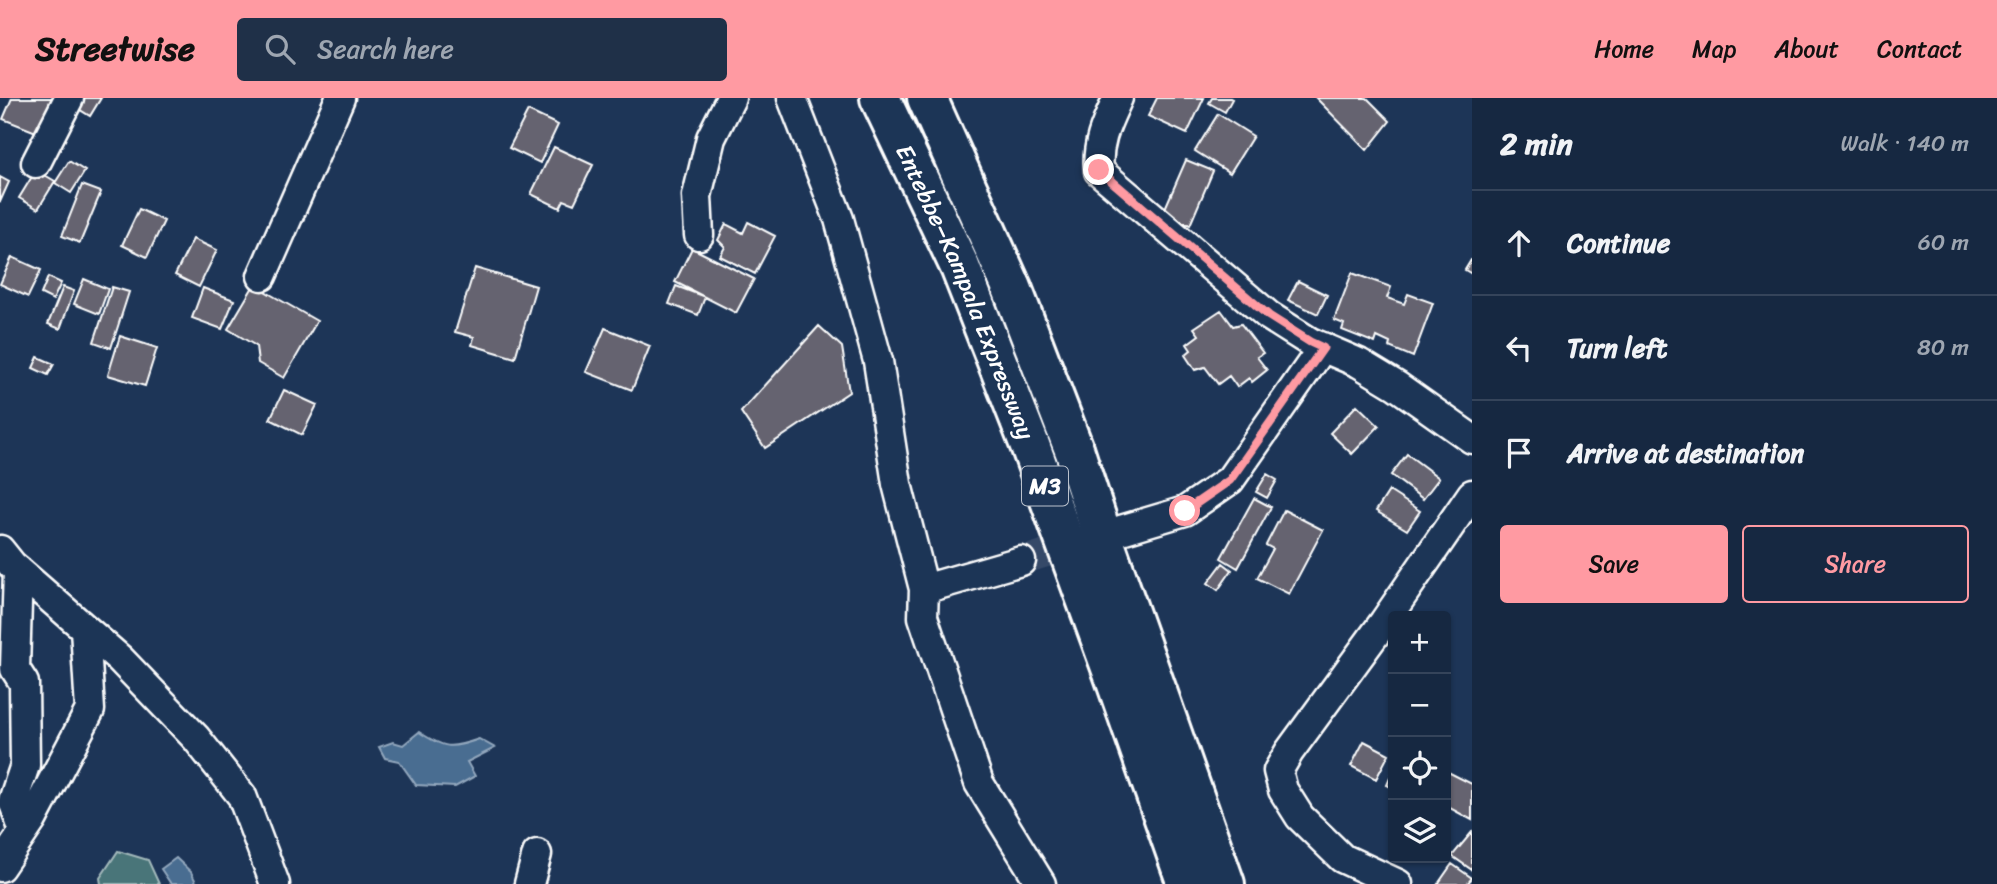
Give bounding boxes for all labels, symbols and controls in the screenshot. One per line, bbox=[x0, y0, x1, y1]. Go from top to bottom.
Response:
search box bbox=[237, 18, 727, 81]
text: Streetwise bbox=[35, 20, 195, 78]
text: Search here bbox=[317, 26, 454, 72]
text: Home bbox=[1594, 28, 1654, 70]
text: Map bbox=[1692, 28, 1736, 70]
text: About bbox=[1774, 28, 1839, 70]
text: Contact bbox=[1877, 28, 1962, 70]
icon: search bbox=[261, 30, 299, 68]
text: 2 min bbox=[1500, 117, 1573, 171]
text: Walk · 140 m bbox=[1840, 123, 1969, 164]
street label: Entebbe–Kampala Expressway bbox=[884, 137, 1047, 446]
route end bbox=[1083, 154, 1114, 185]
text: Continue bbox=[1567, 220, 1670, 266]
text: 60 m bbox=[1918, 222, 1969, 263]
icon: ahead bbox=[1500, 224, 1538, 262]
text: Turn left bbox=[1567, 325, 1667, 371]
text: 80 m bbox=[1917, 327, 1969, 368]
icon: left bbox=[1500, 329, 1538, 367]
text: Arrive at destination bbox=[1567, 430, 1804, 476]
icon: arrive bbox=[1500, 434, 1538, 472]
road number: M3 bbox=[1022, 466, 1068, 506]
route start bbox=[1169, 495, 1200, 526]
button: Save bbox=[1500, 525, 1728, 603]
button: Share bbox=[1742, 525, 1969, 603]
map controls bbox=[1388, 611, 1451, 863]
button: + bbox=[1388, 611, 1451, 674]
button: − bbox=[1388, 674, 1451, 737]
button: locate bbox=[1388, 737, 1451, 800]
button: layers bbox=[1388, 800, 1451, 863]

